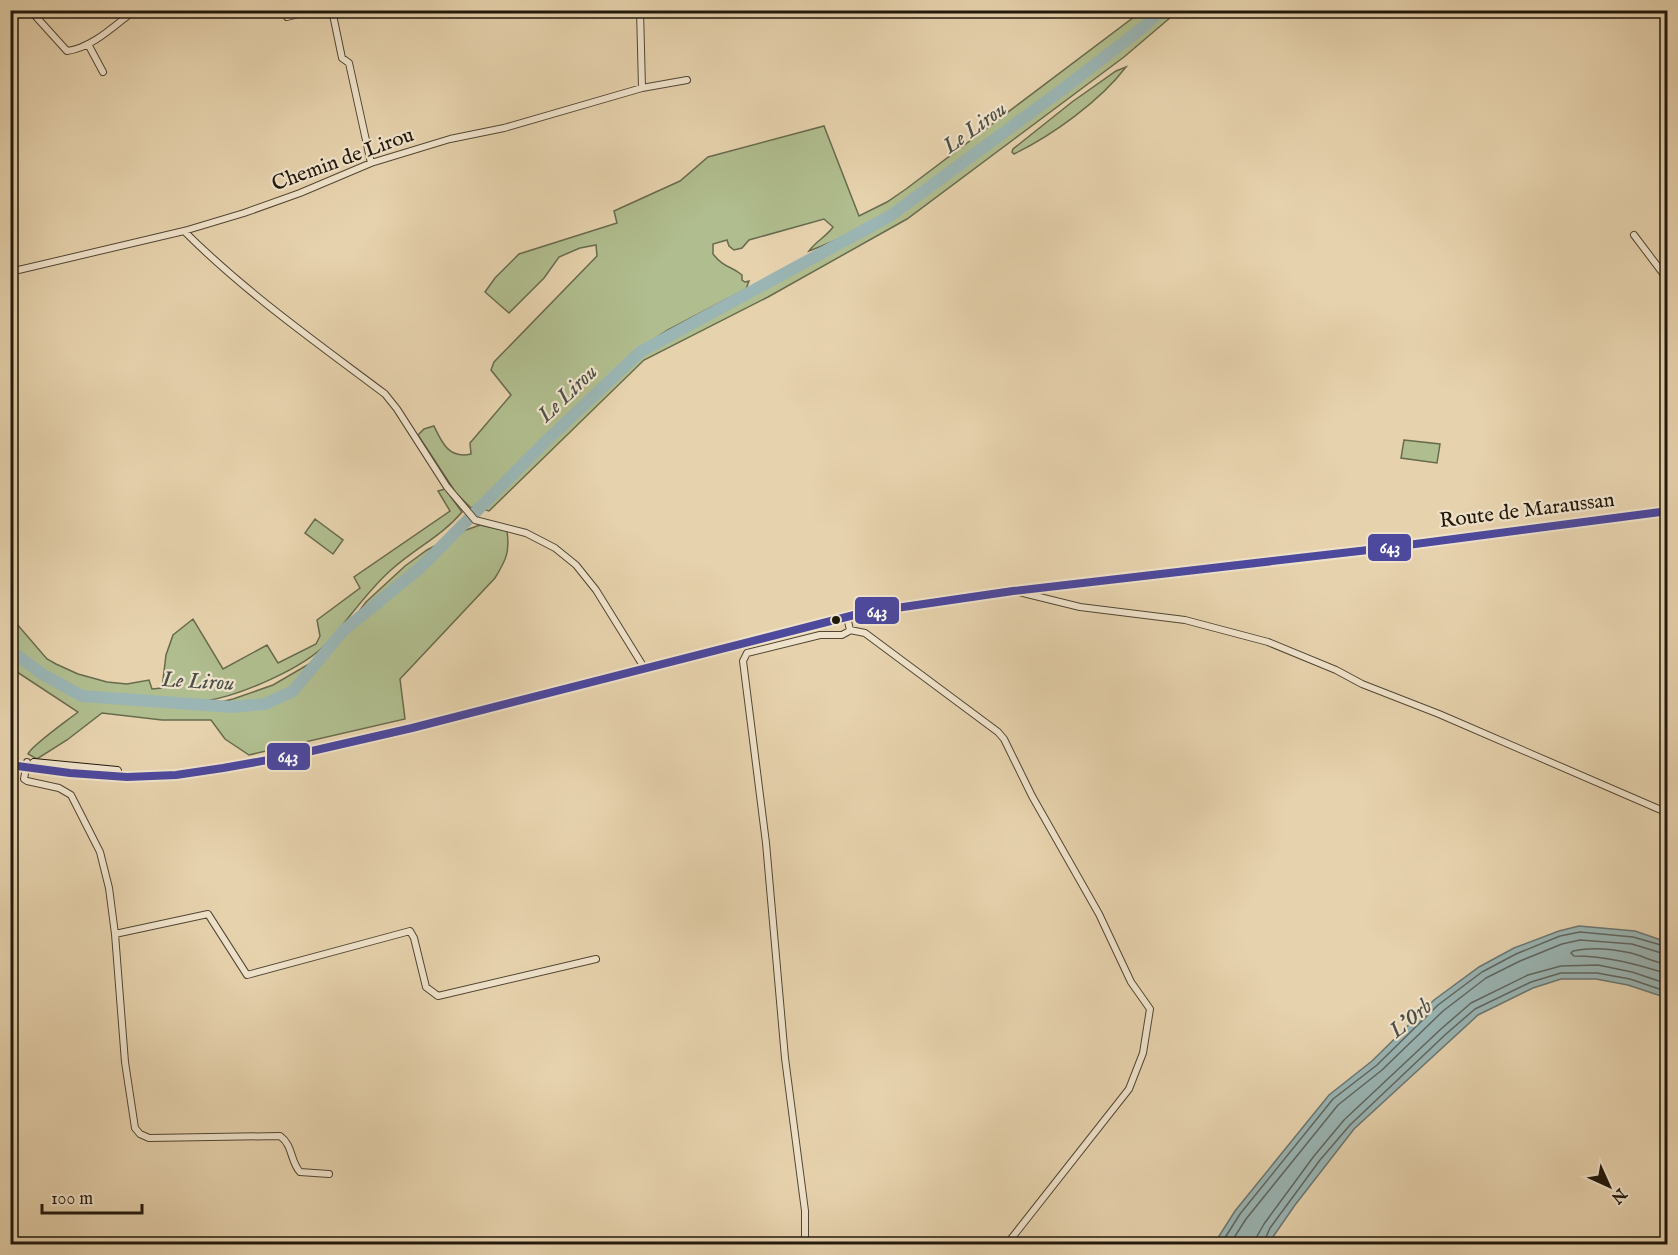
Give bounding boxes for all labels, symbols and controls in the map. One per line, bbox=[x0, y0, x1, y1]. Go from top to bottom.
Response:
water label: Le Lirou bbox=[937, 95, 1013, 161]
street label: Chemin de Lirou bbox=[268, 122, 418, 198]
water label: Le Lirou bbox=[531, 359, 604, 430]
street label: Route de Maraussan bbox=[1438, 487, 1616, 535]
line badge: 643 bbox=[1367, 533, 1412, 562]
text: 643 bbox=[1380, 539, 1400, 559]
line badge: 643 bbox=[854, 596, 900, 625]
text: 643 bbox=[867, 603, 887, 623]
unlabelled marker bbox=[830, 614, 842, 626]
water label: Le Lirou bbox=[160, 666, 235, 698]
line badge: 643 bbox=[266, 742, 311, 771]
text: 643 bbox=[278, 748, 298, 768]
water label: L'Orb bbox=[1383, 993, 1439, 1046]
north arrow bbox=[1579, 1156, 1639, 1216]
scale bar bbox=[42, 1177, 142, 1215]
text: N bbox=[1606, 1183, 1631, 1207]
text: 100 m bbox=[51, 1188, 93, 1211]

